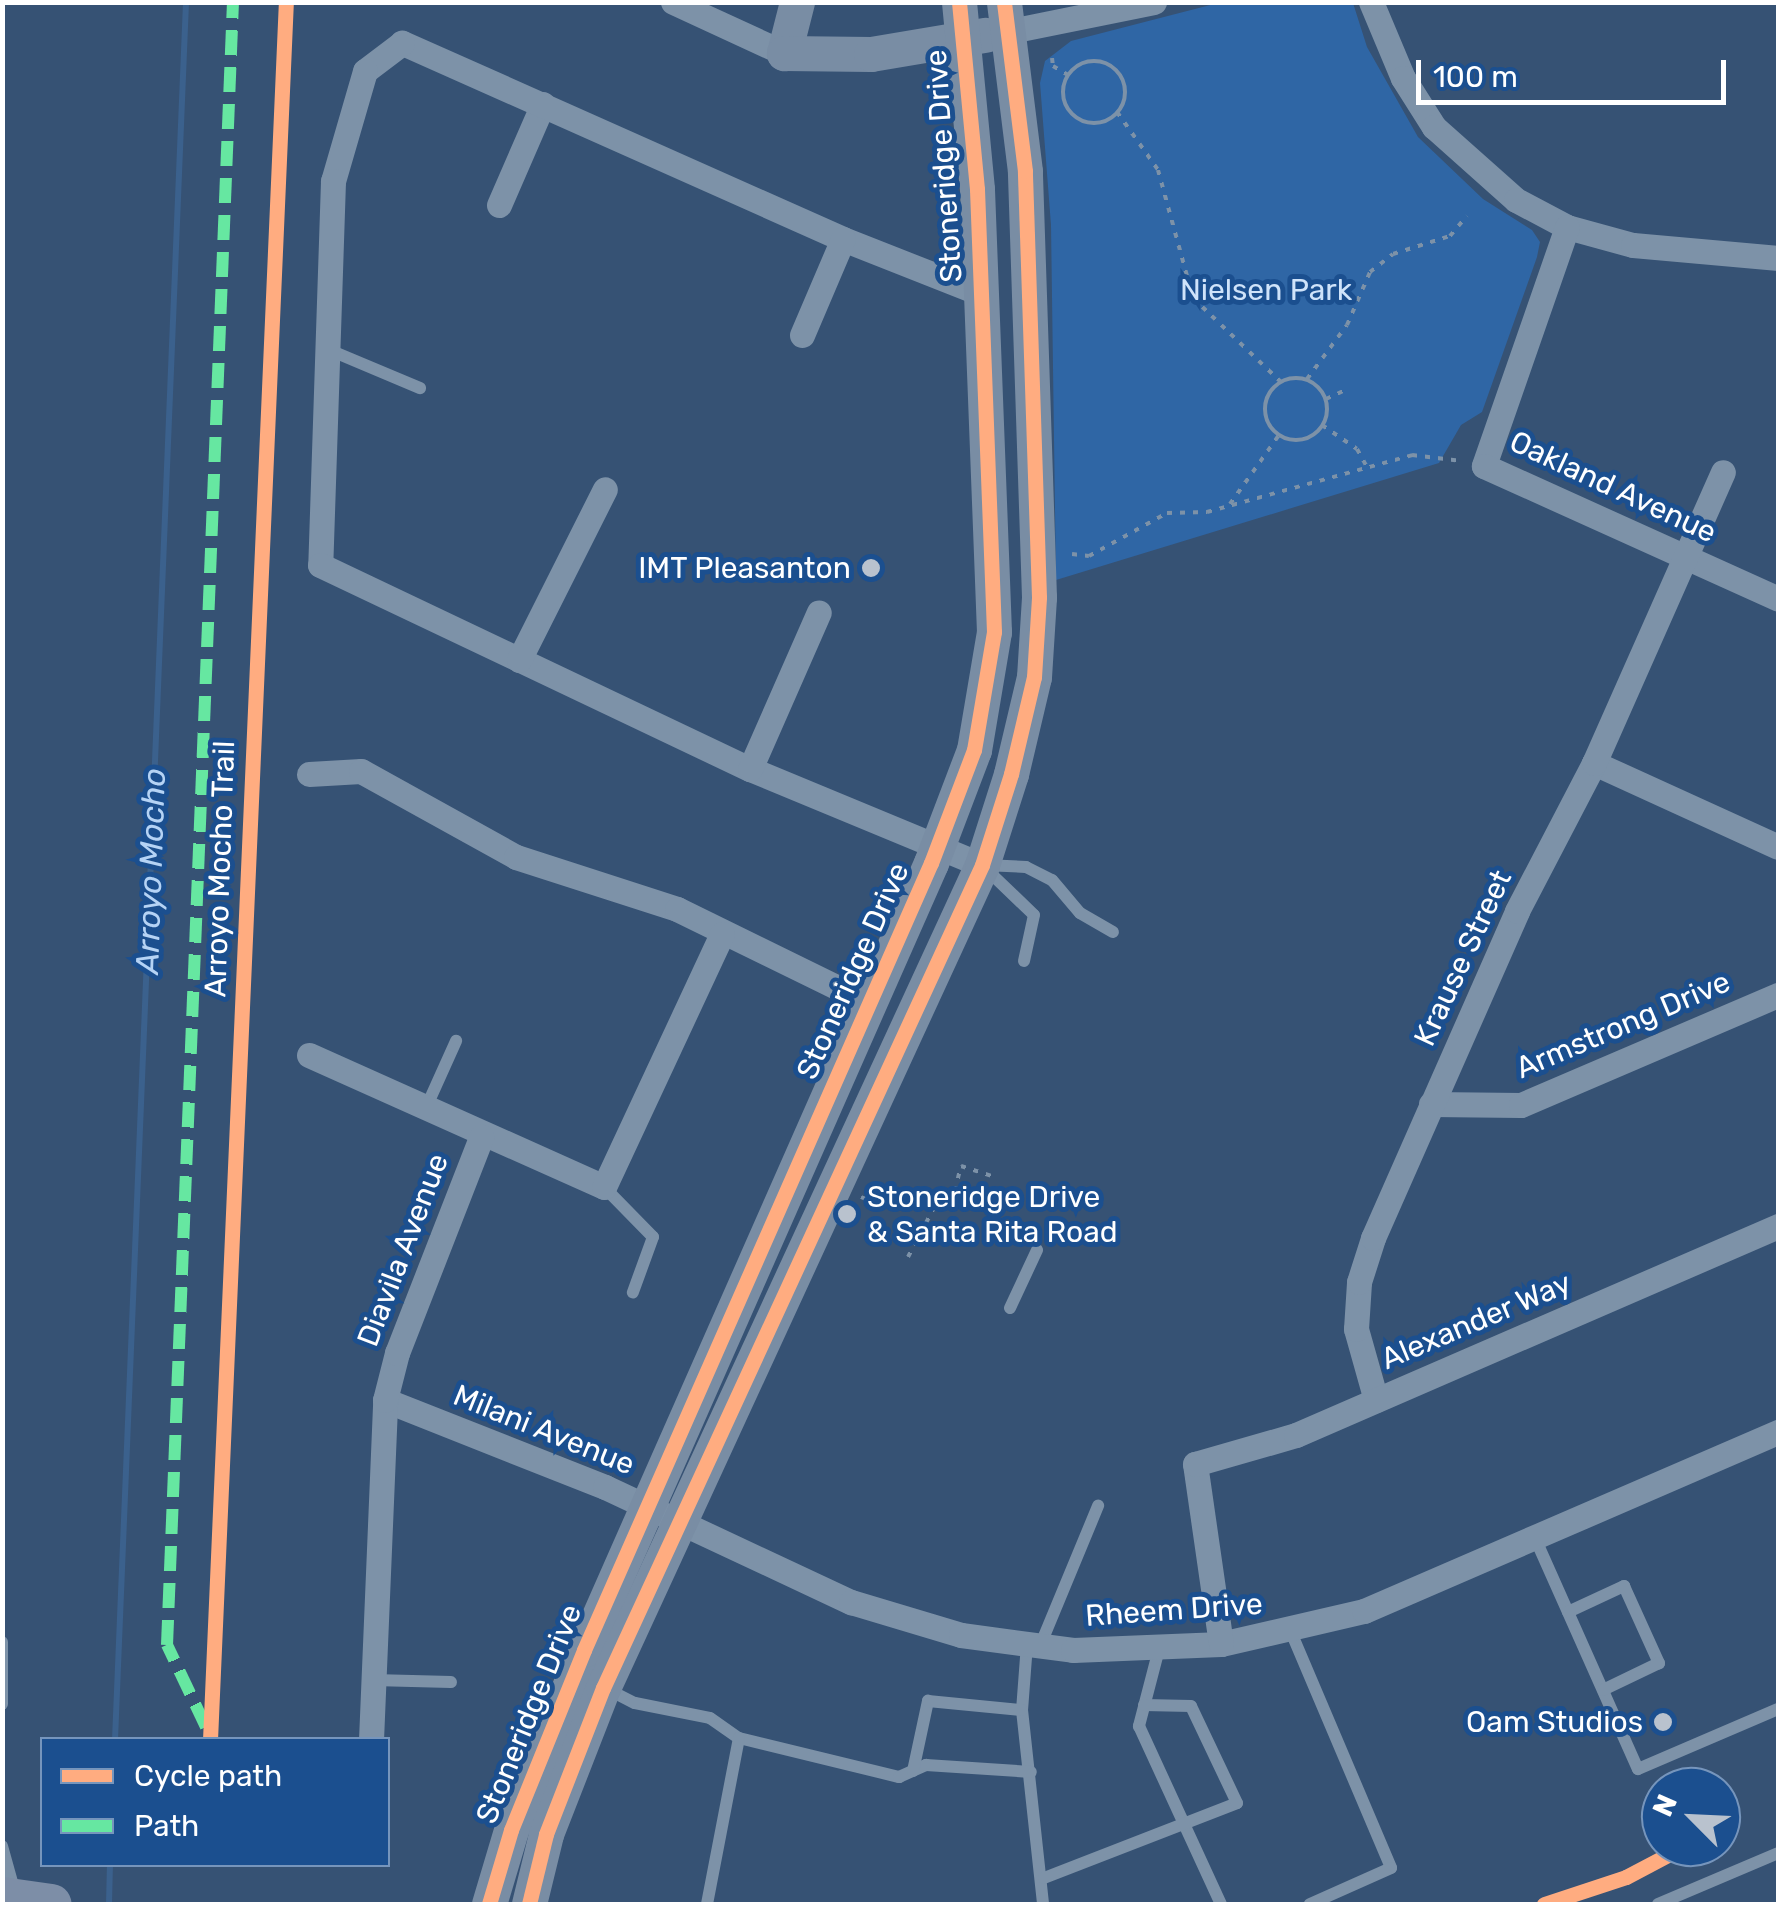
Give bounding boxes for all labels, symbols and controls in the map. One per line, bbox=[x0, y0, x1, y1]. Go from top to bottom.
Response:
scale bar bbox=[1421, 40, 1731, 102]
street label: Stoneridge Drive bbox=[918, 48, 970, 284]
text: 100 m bbox=[1433, 59, 1518, 95]
park label: Nielsen Park bbox=[1180, 272, 1352, 308]
street label: Oakland Avenue bbox=[1504, 423, 1722, 551]
place label: IMT Pleasanton bbox=[637, 550, 851, 586]
marker: IMT Pleasanton bbox=[860, 557, 882, 579]
street label: Arroyo Mocho Trail bbox=[198, 740, 242, 998]
water label: Arroyo Mocho bbox=[128, 767, 174, 975]
street label: Stoneridge Drive bbox=[789, 857, 917, 1085]
street label: Krause Street bbox=[1407, 864, 1519, 1052]
street label: Armstrong Drive bbox=[1511, 964, 1735, 1086]
street label: Diavila Avenue bbox=[350, 1148, 456, 1352]
place label: Stoneridge Drive & Santa Rita Road bbox=[867, 1179, 1118, 1250]
marker: Stoneridge Drive & Santa Rita Road bbox=[836, 1203, 858, 1225]
street label: Alexander Way bbox=[1375, 1265, 1577, 1377]
street label: Milani Avenue bbox=[448, 1377, 640, 1483]
street label: Rheem Drive bbox=[1084, 1586, 1264, 1634]
street label: Stoneridge Drive bbox=[469, 1599, 589, 1829]
place label: Oam Studios bbox=[1466, 1704, 1643, 1740]
marker: Oam Studios bbox=[1652, 1711, 1674, 1733]
legend bbox=[40, 1737, 390, 1867]
text: Cycle path bbox=[134, 1758, 282, 1794]
north arrow bbox=[1641, 1767, 1741, 1867]
text: N bbox=[1646, 1790, 1684, 1821]
text: Path bbox=[134, 1808, 199, 1844]

